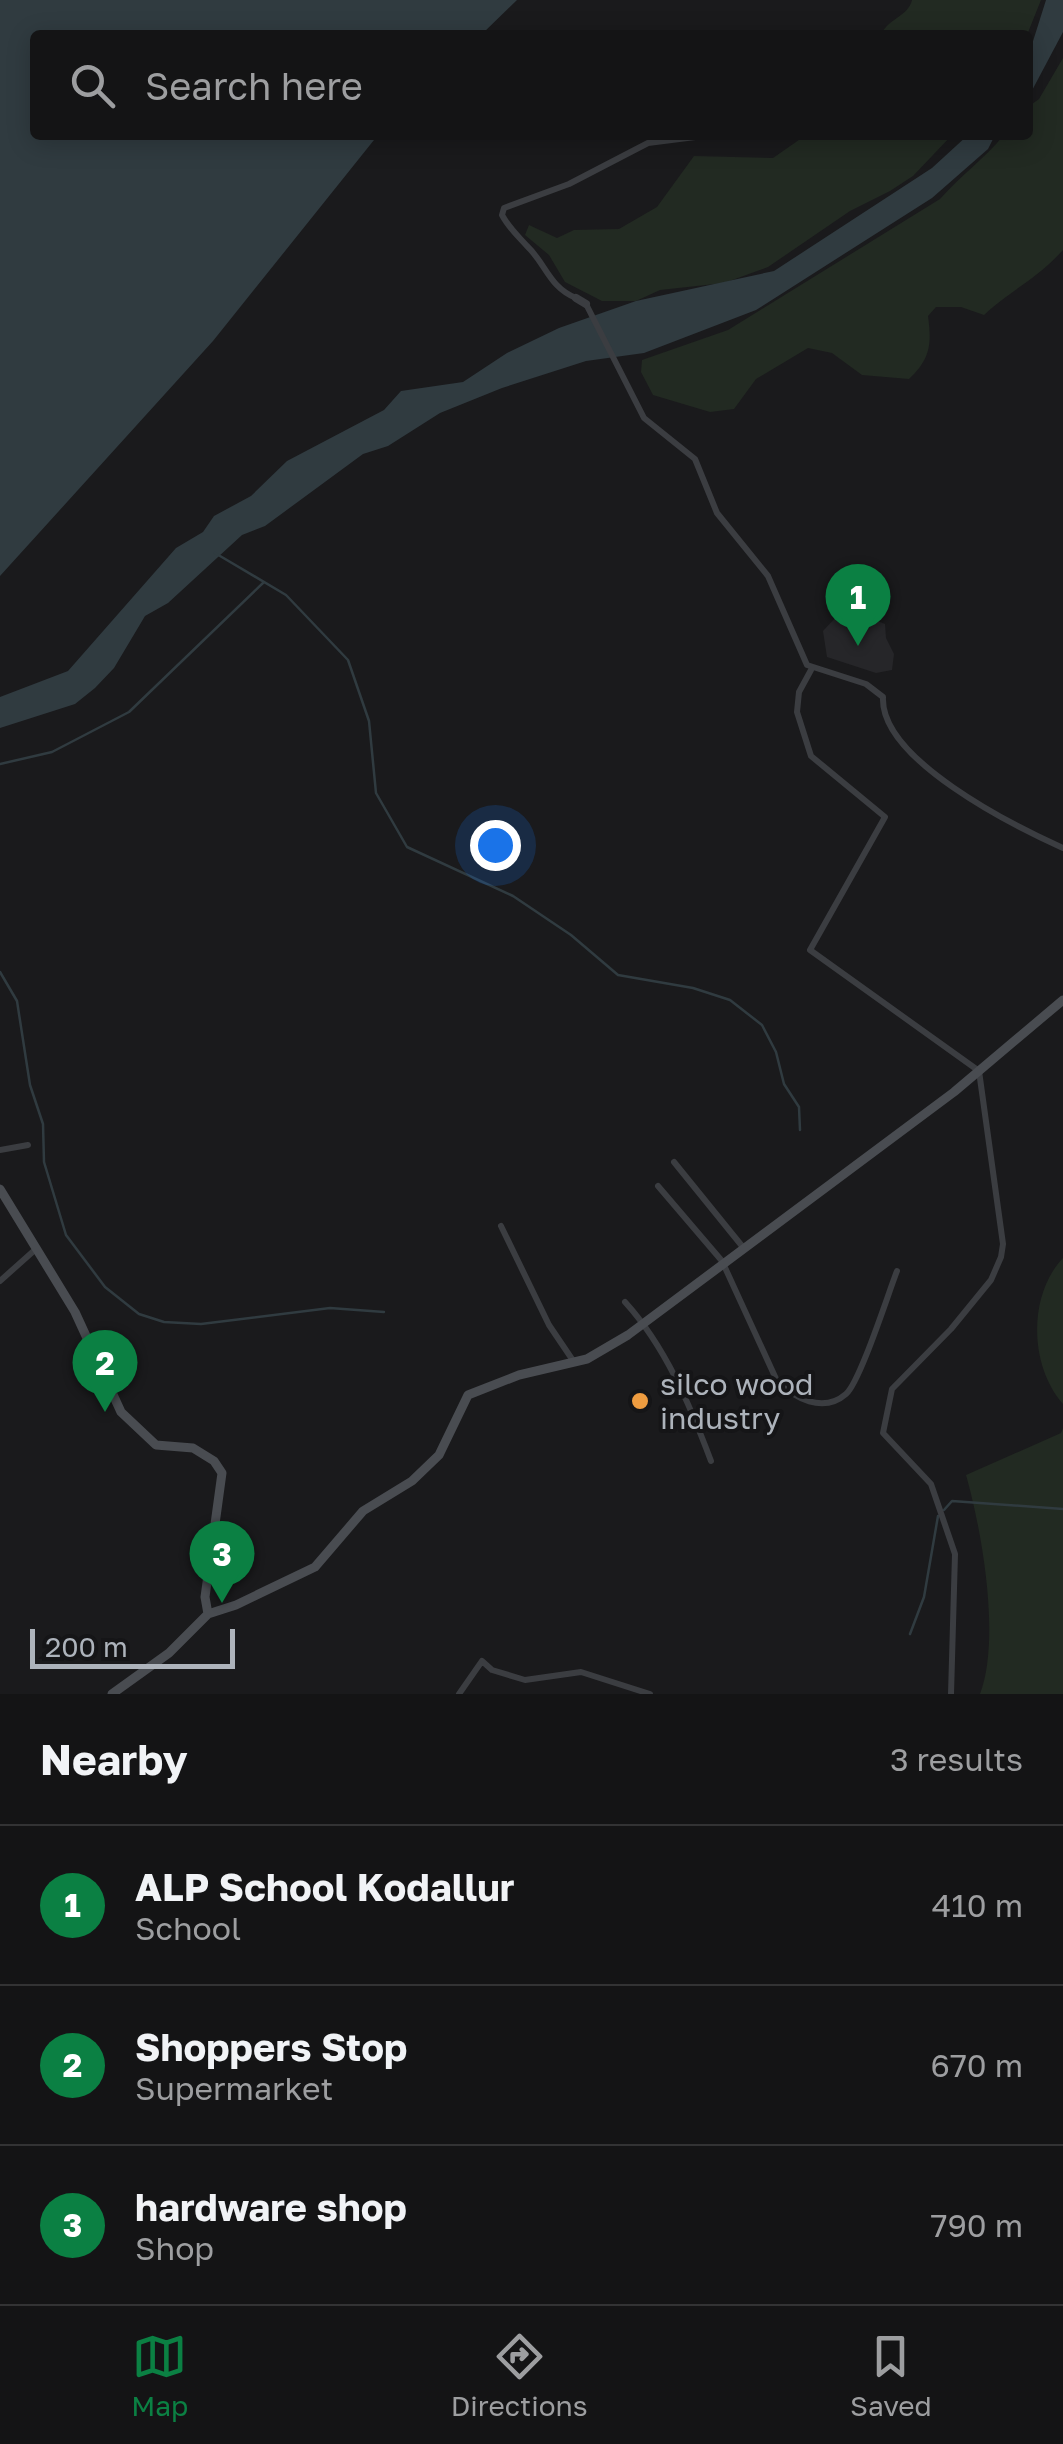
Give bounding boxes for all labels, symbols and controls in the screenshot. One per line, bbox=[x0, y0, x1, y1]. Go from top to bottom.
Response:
search box bbox=[30, 30, 1033, 140]
icon: search bbox=[65, 58, 120, 113]
text: Search here bbox=[145, 63, 363, 108]
pin: 1 bbox=[826, 564, 890, 646]
your location bbox=[470, 820, 521, 871]
pin: 2 bbox=[72, 1330, 138, 1412]
place label: silco wood industry bbox=[660, 1366, 814, 1436]
marker: silco wood industry bbox=[629, 1390, 651, 1412]
pin: 3 bbox=[190, 1520, 254, 1603]
scale bar bbox=[30, 1624, 235, 1668]
text: 200 m bbox=[45, 1630, 128, 1663]
text: Nearby bbox=[40, 1734, 188, 1784]
text: 3 results bbox=[890, 1740, 1023, 1778]
text: ALP School Kodallur bbox=[135, 1864, 515, 1909]
text: 1 bbox=[64, 1886, 81, 1924]
text: 410 m bbox=[932, 1886, 1023, 1924]
text: School bbox=[135, 1909, 241, 1947]
text: Shoppers Stop bbox=[135, 2024, 407, 2069]
text: 2 bbox=[63, 2046, 82, 2084]
text: 670 m bbox=[931, 2046, 1023, 2084]
text: Supermarket bbox=[135, 2069, 333, 2107]
text: hardware shop bbox=[135, 2184, 407, 2229]
text: 3 bbox=[63, 2206, 82, 2244]
text: 790 m bbox=[931, 2206, 1023, 2244]
text: Shop bbox=[135, 2229, 214, 2267]
tab: Map bbox=[131, 2329, 188, 2422]
tab: Directions bbox=[451, 2329, 588, 2422]
tab: Saved bbox=[850, 2329, 932, 2422]

